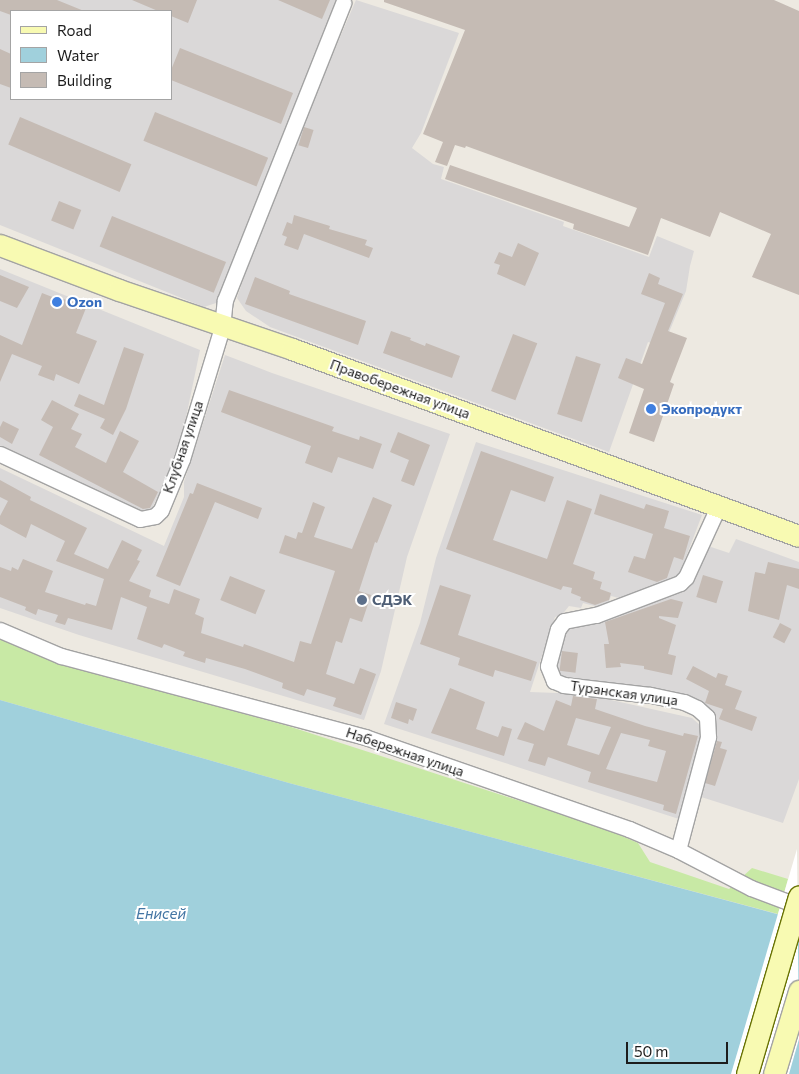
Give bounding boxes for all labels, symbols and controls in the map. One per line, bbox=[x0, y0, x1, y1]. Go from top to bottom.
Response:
legend bbox=[10, 10, 172, 100]
text: Road bbox=[57, 21, 92, 39]
text: Water bbox=[57, 46, 99, 64]
text: Building bbox=[57, 71, 112, 89]
place label: Ozon bbox=[67, 294, 102, 310]
marker: Ozon bbox=[51, 296, 63, 308]
street label: Правобережная улица bbox=[328, 356, 472, 422]
street label: Клубная улица bbox=[159, 399, 207, 495]
place label: Экопродукт bbox=[661, 401, 742, 417]
marker: Экопродукт bbox=[645, 403, 657, 415]
place label: СДЭК bbox=[372, 592, 412, 608]
marker: СДЭК bbox=[356, 594, 368, 606]
street label: Туранская улица bbox=[569, 677, 679, 709]
street label: Набережная улица bbox=[344, 724, 466, 780]
water label: Енисей bbox=[136, 905, 186, 923]
scale bar bbox=[629, 1032, 732, 1064]
text: 50 m bbox=[634, 1042, 668, 1060]

